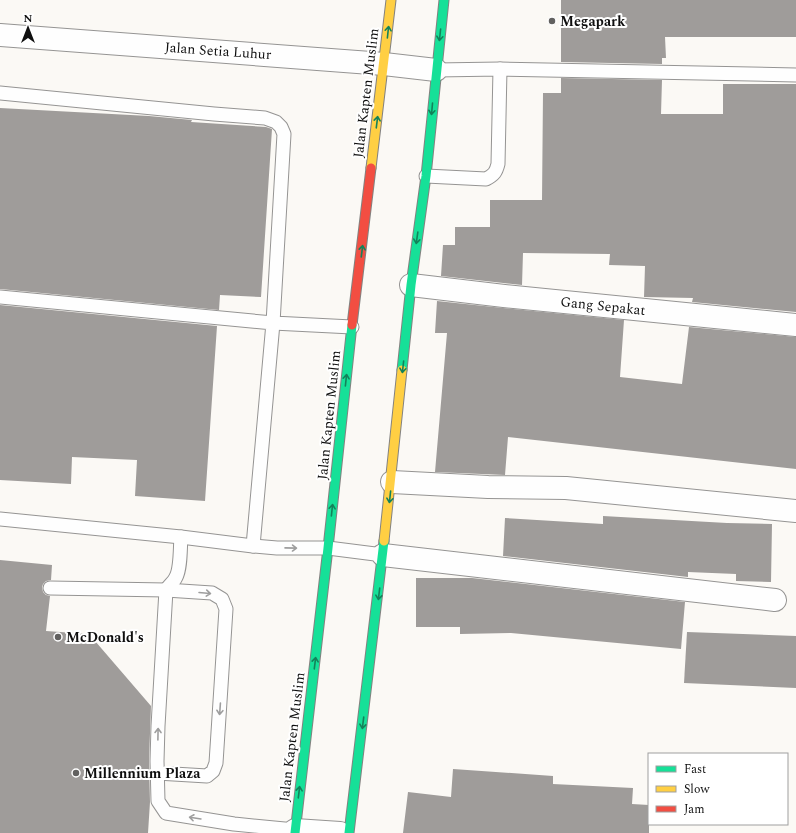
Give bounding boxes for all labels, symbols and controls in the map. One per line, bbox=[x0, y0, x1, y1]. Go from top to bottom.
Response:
north arrow bbox=[8, 8, 48, 48]
text: N bbox=[24, 10, 33, 27]
place label: Megapark bbox=[560, 11, 626, 32]
marker: Megapark bbox=[547, 16, 557, 26]
one-way arrow bbox=[384, 26, 392, 39]
street label: Jalan Kapten Muslim bbox=[348, 27, 384, 159]
one-way arrow bbox=[436, 28, 444, 41]
street label: Jalan Setia Luhur bbox=[164, 37, 272, 65]
one-way arrow bbox=[429, 102, 436, 115]
one-way arrow bbox=[374, 116, 381, 129]
one-way arrow bbox=[413, 231, 421, 244]
one-way arrow bbox=[358, 245, 365, 258]
street label: Gang Sepakat bbox=[559, 291, 647, 321]
street label: Jalan Kapten Muslim bbox=[312, 349, 346, 481]
one-way arrow bbox=[399, 360, 407, 373]
one-way arrow bbox=[343, 374, 350, 387]
one-way arrow bbox=[386, 490, 394, 503]
one-way arrow bbox=[328, 504, 336, 517]
one-way arrow bbox=[284, 544, 297, 552]
one-way arrow bbox=[375, 587, 383, 600]
one-way arrow bbox=[198, 589, 211, 596]
place label: McDonald's bbox=[66, 627, 144, 648]
marker: McDonald's bbox=[53, 632, 63, 642]
one-way arrow bbox=[311, 657, 318, 670]
street label: Jalan Kapten Muslim bbox=[274, 671, 310, 803]
one-way arrow bbox=[216, 702, 223, 715]
one-way arrow bbox=[359, 716, 367, 729]
one-way arrow bbox=[154, 728, 161, 741]
legend bbox=[648, 753, 788, 825]
text: Fast bbox=[684, 760, 706, 779]
place label: Millennium Plaza bbox=[84, 763, 201, 784]
marker: Millennium Plaza bbox=[71, 768, 81, 778]
text: Slow bbox=[684, 780, 710, 799]
one-way arrow bbox=[296, 786, 303, 799]
text: Jam bbox=[684, 800, 705, 819]
one-way arrow bbox=[189, 813, 202, 821]

